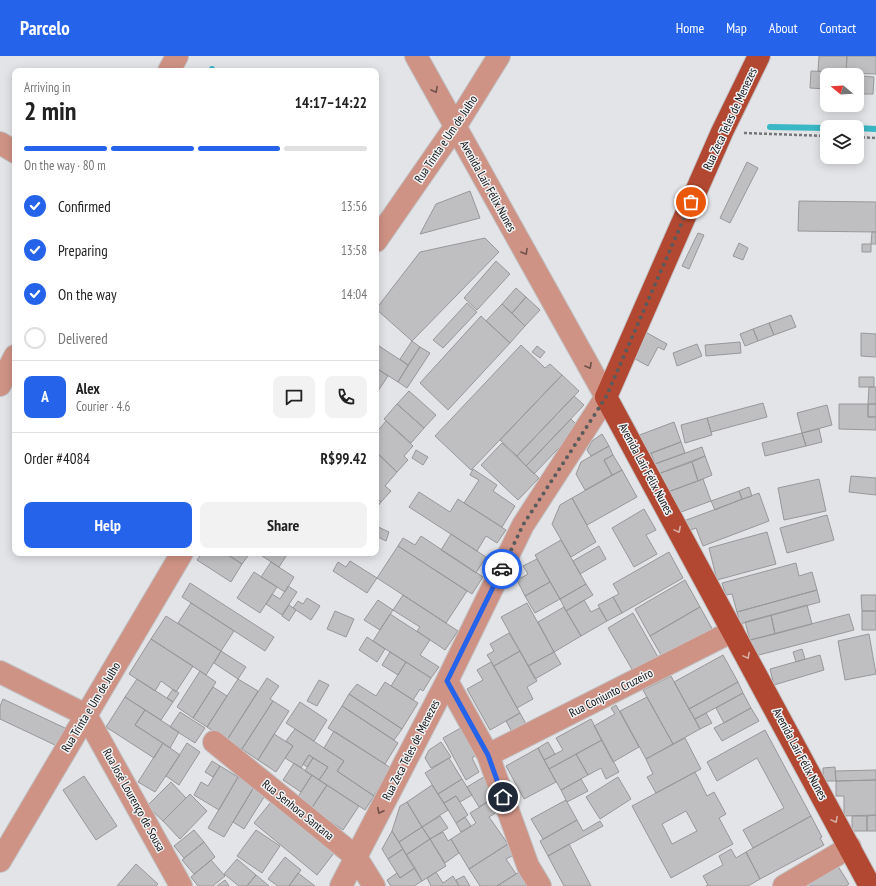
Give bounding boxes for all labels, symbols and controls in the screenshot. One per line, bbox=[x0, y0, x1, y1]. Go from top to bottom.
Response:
text: Parcelo bbox=[20, 16, 70, 40]
text: Home bbox=[676, 19, 704, 37]
text: Map bbox=[726, 19, 747, 37]
text: About bbox=[769, 19, 798, 37]
text: Contact bbox=[820, 19, 856, 37]
street label: Rua Zeca Teles de Menezes bbox=[699, 65, 760, 172]
north arrow bbox=[820, 68, 864, 112]
map controls bbox=[820, 68, 864, 164]
text: Arriving in bbox=[24, 79, 71, 96]
one-way arrow bbox=[430, 86, 437, 93]
street label: Rua Trinta e Um de Julho bbox=[411, 92, 480, 185]
text: 14:17–14:22 bbox=[295, 93, 367, 112]
text: 2 min bbox=[24, 94, 77, 127]
button: layers bbox=[820, 120, 864, 164]
street label: Avenida Lair Félix Nunes bbox=[457, 138, 520, 234]
text: On the way · 80 m bbox=[24, 157, 106, 174]
pin bbox=[674, 185, 708, 219]
icon: bag bbox=[680, 191, 702, 213]
icon: check bbox=[24, 195, 46, 217]
text: Confirmed bbox=[58, 197, 111, 216]
text: 13:56 bbox=[341, 198, 367, 215]
icon: check bbox=[24, 239, 46, 261]
text: Preparing bbox=[58, 241, 108, 260]
text: 13:58 bbox=[341, 242, 367, 259]
one-way arrow bbox=[521, 248, 528, 256]
icon: check bbox=[24, 283, 46, 305]
text: On the way bbox=[58, 285, 117, 304]
text: 14:04 bbox=[341, 286, 367, 303]
text: Delivered bbox=[58, 329, 108, 348]
one-way arrow bbox=[584, 362, 592, 369]
button: chat bbox=[273, 376, 315, 418]
button: phone bbox=[325, 376, 367, 418]
text: Alex bbox=[76, 379, 100, 398]
text: A bbox=[41, 387, 49, 406]
text: Courier · 4.6 bbox=[76, 398, 130, 415]
street label: Avenida Lair Félix Nunes bbox=[616, 420, 677, 517]
text: Order #4084 bbox=[24, 449, 90, 468]
text: R$99.42 bbox=[320, 449, 367, 468]
button: Help bbox=[24, 502, 192, 548]
button: Share bbox=[200, 502, 367, 548]
one-way arrow bbox=[674, 526, 681, 533]
courier bbox=[482, 549, 522, 589]
icon: car bbox=[491, 558, 513, 580]
one-way arrow bbox=[742, 652, 749, 660]
street label: Rua Trinta e Um de Julho bbox=[58, 659, 123, 754]
street label: Rua Conjunto Cruzeiro bbox=[566, 665, 655, 720]
street label: Rua Zeca Teles de Menezes bbox=[379, 697, 442, 803]
street label: Avenida Lair Félix Nunes bbox=[770, 705, 831, 802]
street label: Rua José Lourenço de Sousa bbox=[100, 746, 169, 854]
street label: Rua Senhora Santana bbox=[259, 776, 337, 843]
pin bbox=[486, 780, 520, 814]
icon: home bbox=[492, 786, 514, 808]
one-way arrow bbox=[377, 807, 384, 814]
one-way arrow bbox=[831, 816, 838, 823]

